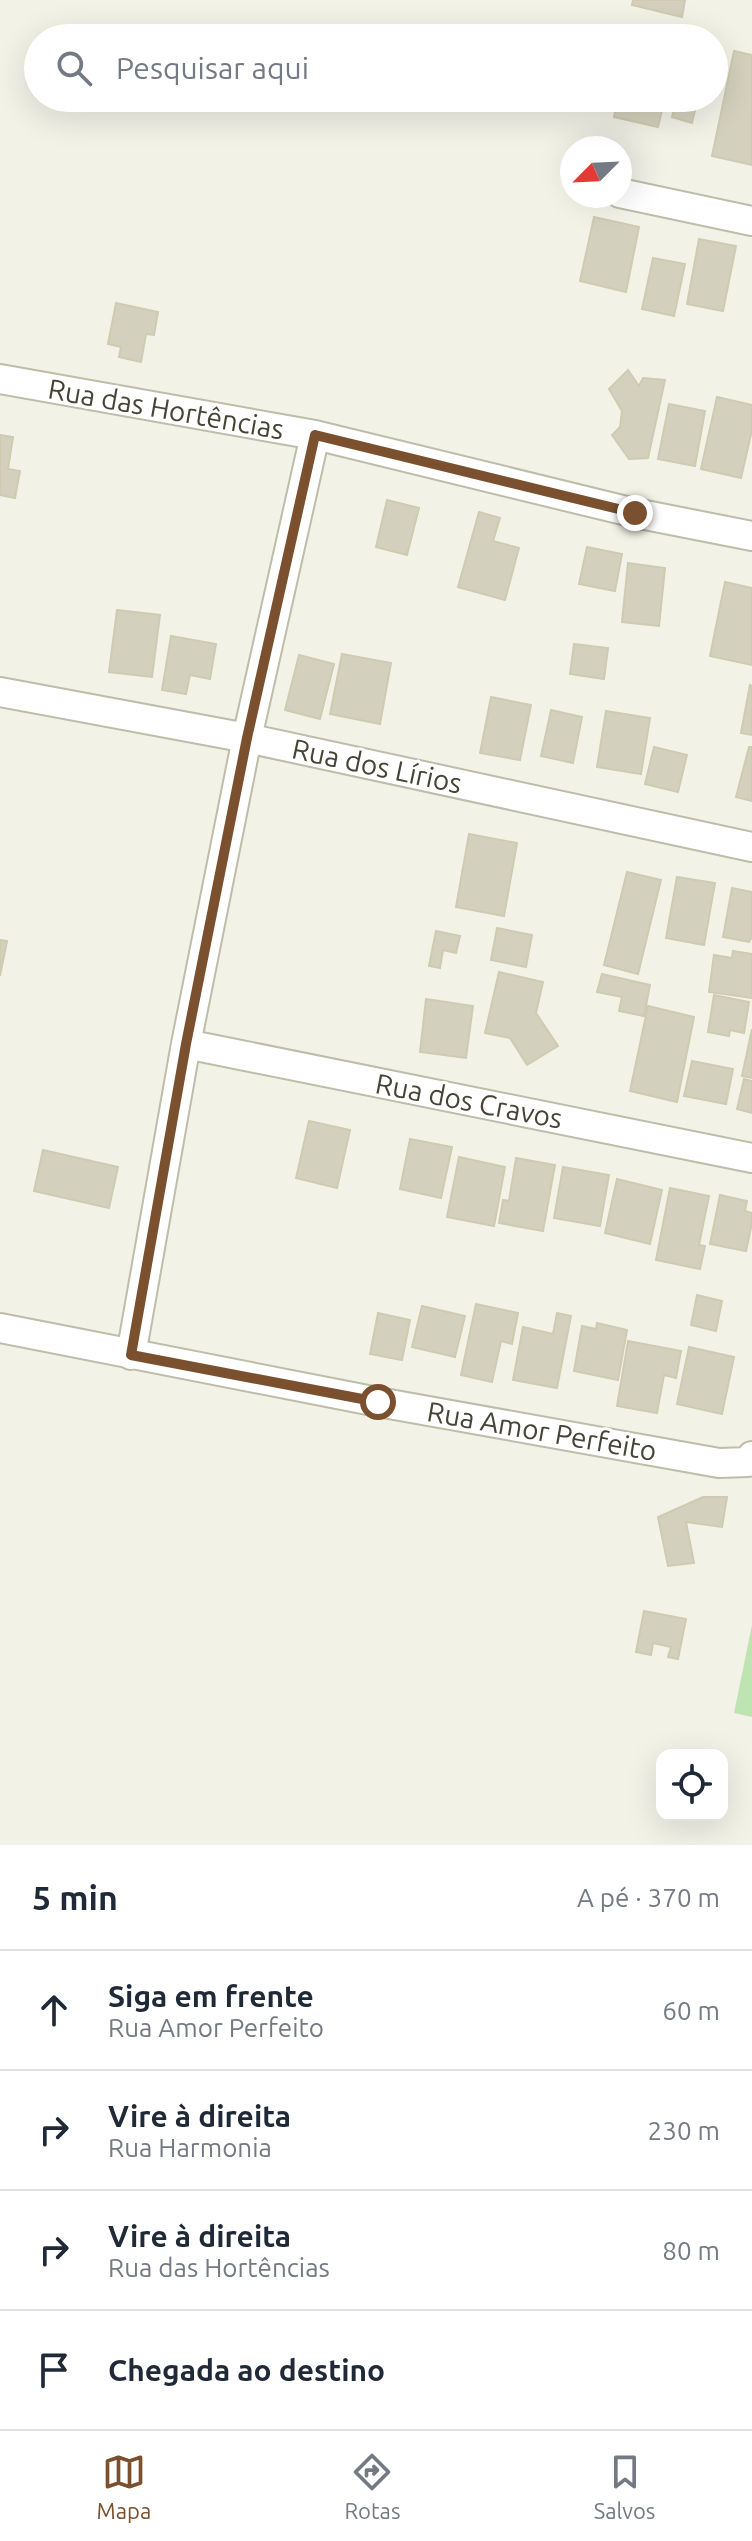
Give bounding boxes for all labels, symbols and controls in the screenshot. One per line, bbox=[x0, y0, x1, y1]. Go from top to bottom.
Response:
search box bbox=[24, 24, 728, 112]
icon: search bbox=[52, 46, 96, 90]
text: Pesquisar aqui bbox=[116, 51, 309, 85]
north arrow bbox=[560, 136, 632, 208]
street label: Rua das Hortências bbox=[46, 373, 286, 445]
route end bbox=[617, 495, 653, 531]
street label: Rua dos Lírios bbox=[289, 732, 465, 799]
street label: Rua dos Cravos bbox=[373, 1067, 565, 1134]
route start bbox=[360, 1384, 396, 1420]
street label: Rua Amor Perfeito bbox=[425, 1395, 659, 1466]
map controls bbox=[656, 1749, 728, 1821]
button: locate bbox=[656, 1749, 728, 1821]
text: 5 min bbox=[32, 1878, 118, 1916]
text: A pé · 370 m bbox=[577, 1883, 720, 1912]
text: Siga em frente bbox=[108, 1979, 314, 2013]
icon: ahead bbox=[32, 1988, 76, 2032]
text: 60 m bbox=[662, 1996, 720, 2025]
text: Rua Amor Perfeito bbox=[108, 2013, 324, 2042]
text: Vire à direita bbox=[108, 2099, 291, 2133]
icon: right bbox=[32, 2108, 76, 2152]
text: 230 m bbox=[648, 2116, 720, 2145]
text: Rua Harmonia bbox=[108, 2133, 272, 2162]
text: Vire à direita bbox=[108, 2219, 291, 2253]
icon: right bbox=[32, 2228, 76, 2272]
text: 80 m bbox=[662, 2236, 720, 2265]
text: Rua das Hortências bbox=[108, 2253, 330, 2282]
icon: arrive bbox=[32, 2348, 76, 2392]
text: Chegada ao destino bbox=[108, 2353, 385, 2387]
tab: Mapa bbox=[97, 2450, 151, 2523]
tab: Rotas bbox=[344, 2450, 400, 2523]
tab: Salvos bbox=[594, 2450, 655, 2523]

